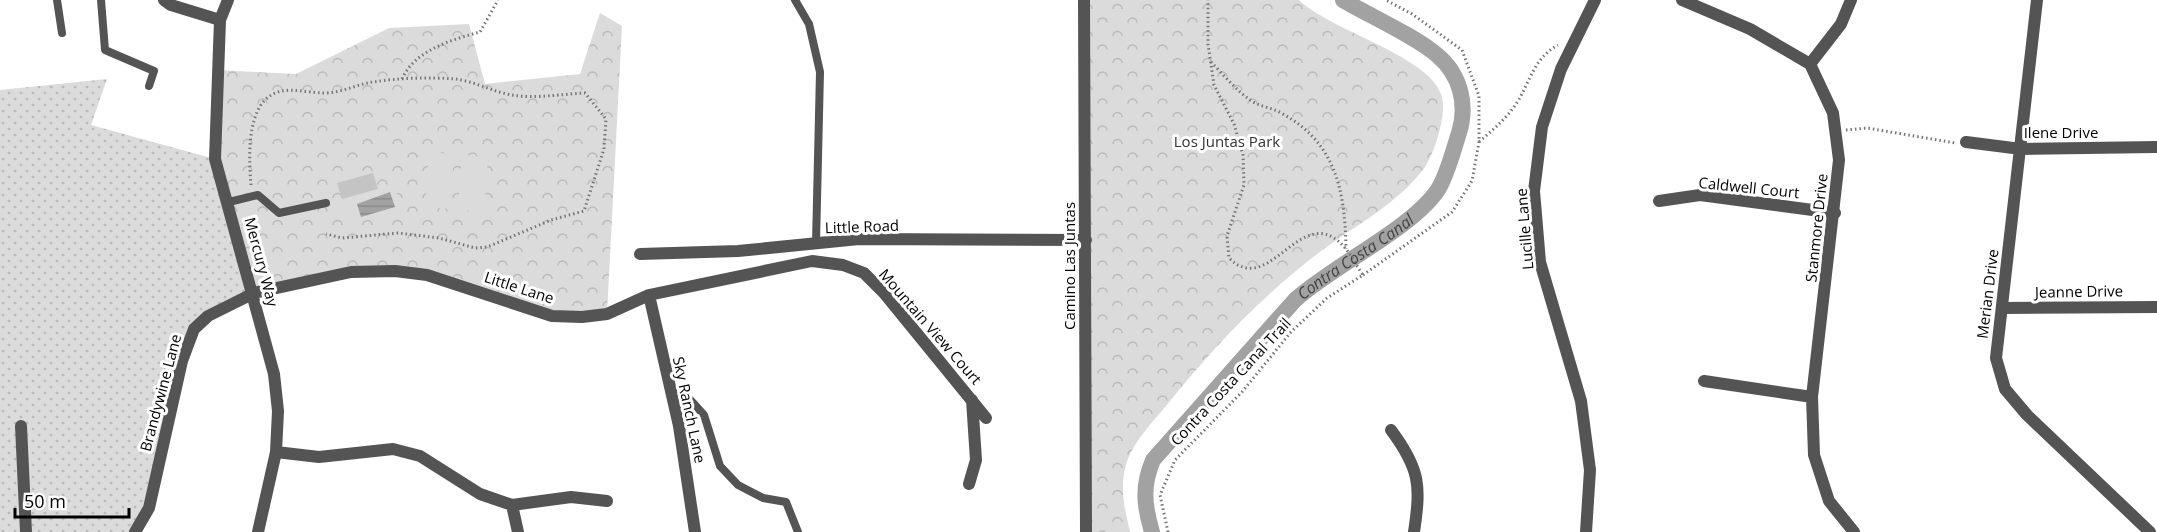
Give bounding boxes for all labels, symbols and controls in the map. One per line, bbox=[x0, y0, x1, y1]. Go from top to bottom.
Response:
street label: Ilene Drive bbox=[2024, 122, 2098, 142]
park label: Los Juntas Park bbox=[1174, 131, 1280, 151]
street label: Caldwell Court bbox=[1698, 172, 1801, 202]
street label: Stanmore Drive bbox=[1800, 173, 1832, 283]
street label: Lucille Lane bbox=[1510, 188, 1538, 271]
street label: Camino Las Juntas bbox=[1059, 202, 1079, 330]
water label: Contra Costa Canal bbox=[1292, 208, 1419, 305]
street label: Mercury Way bbox=[240, 215, 284, 309]
street label: Little Road bbox=[825, 215, 899, 237]
street label: Merian Drive bbox=[1972, 248, 2002, 340]
street label: Mountain View Court bbox=[875, 264, 987, 388]
street label: Little Lane bbox=[482, 266, 557, 308]
street label: Jeanne Drive bbox=[2033, 280, 2123, 302]
street label: Contra Costa Canal Trail bbox=[1166, 313, 1295, 450]
street label: Brandywine Lane bbox=[135, 332, 185, 454]
street label: Sky Ranch Lane bbox=[669, 355, 711, 465]
scale bar bbox=[15, 481, 129, 519]
text: 50 m bbox=[24, 489, 66, 513]

